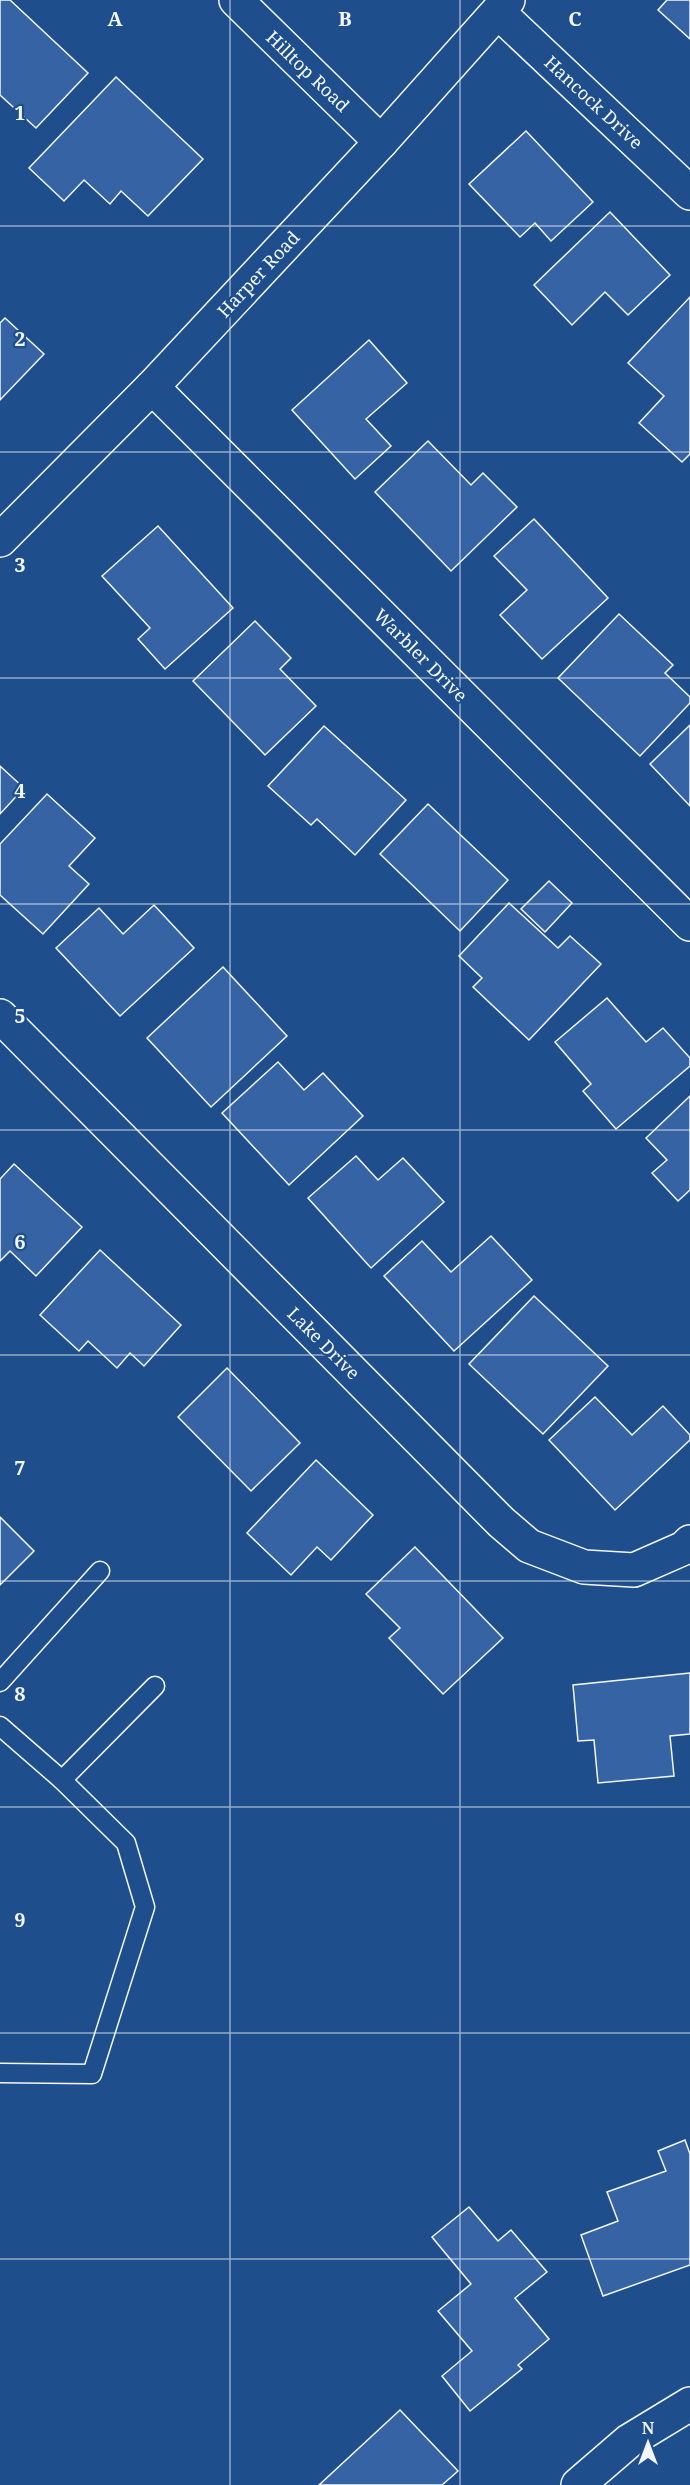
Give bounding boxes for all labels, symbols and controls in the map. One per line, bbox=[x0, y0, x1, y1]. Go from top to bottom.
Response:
text: A bbox=[107, 5, 123, 32]
text: B bbox=[338, 5, 352, 32]
text: C bbox=[568, 5, 582, 32]
street label: Hilltop Road bbox=[261, 25, 355, 117]
street label: Hancock Drive bbox=[539, 50, 649, 154]
text: 1 bbox=[14, 99, 26, 126]
street label: Harper Road bbox=[212, 226, 304, 322]
text: 2 bbox=[14, 325, 26, 352]
text: 3 bbox=[14, 551, 26, 578]
street label: Warbler Drive bbox=[369, 603, 473, 707]
text: 4 bbox=[14, 777, 26, 804]
text: 5 bbox=[14, 1002, 26, 1029]
text: 6 bbox=[14, 1228, 26, 1255]
street label: Lake Drive bbox=[283, 1302, 365, 1384]
text: 7 bbox=[14, 1454, 26, 1481]
text: 8 bbox=[14, 1680, 26, 1707]
text: 9 bbox=[14, 1906, 26, 1933]
north arrow bbox=[618, 2413, 678, 2473]
text: N bbox=[642, 2417, 655, 2439]

